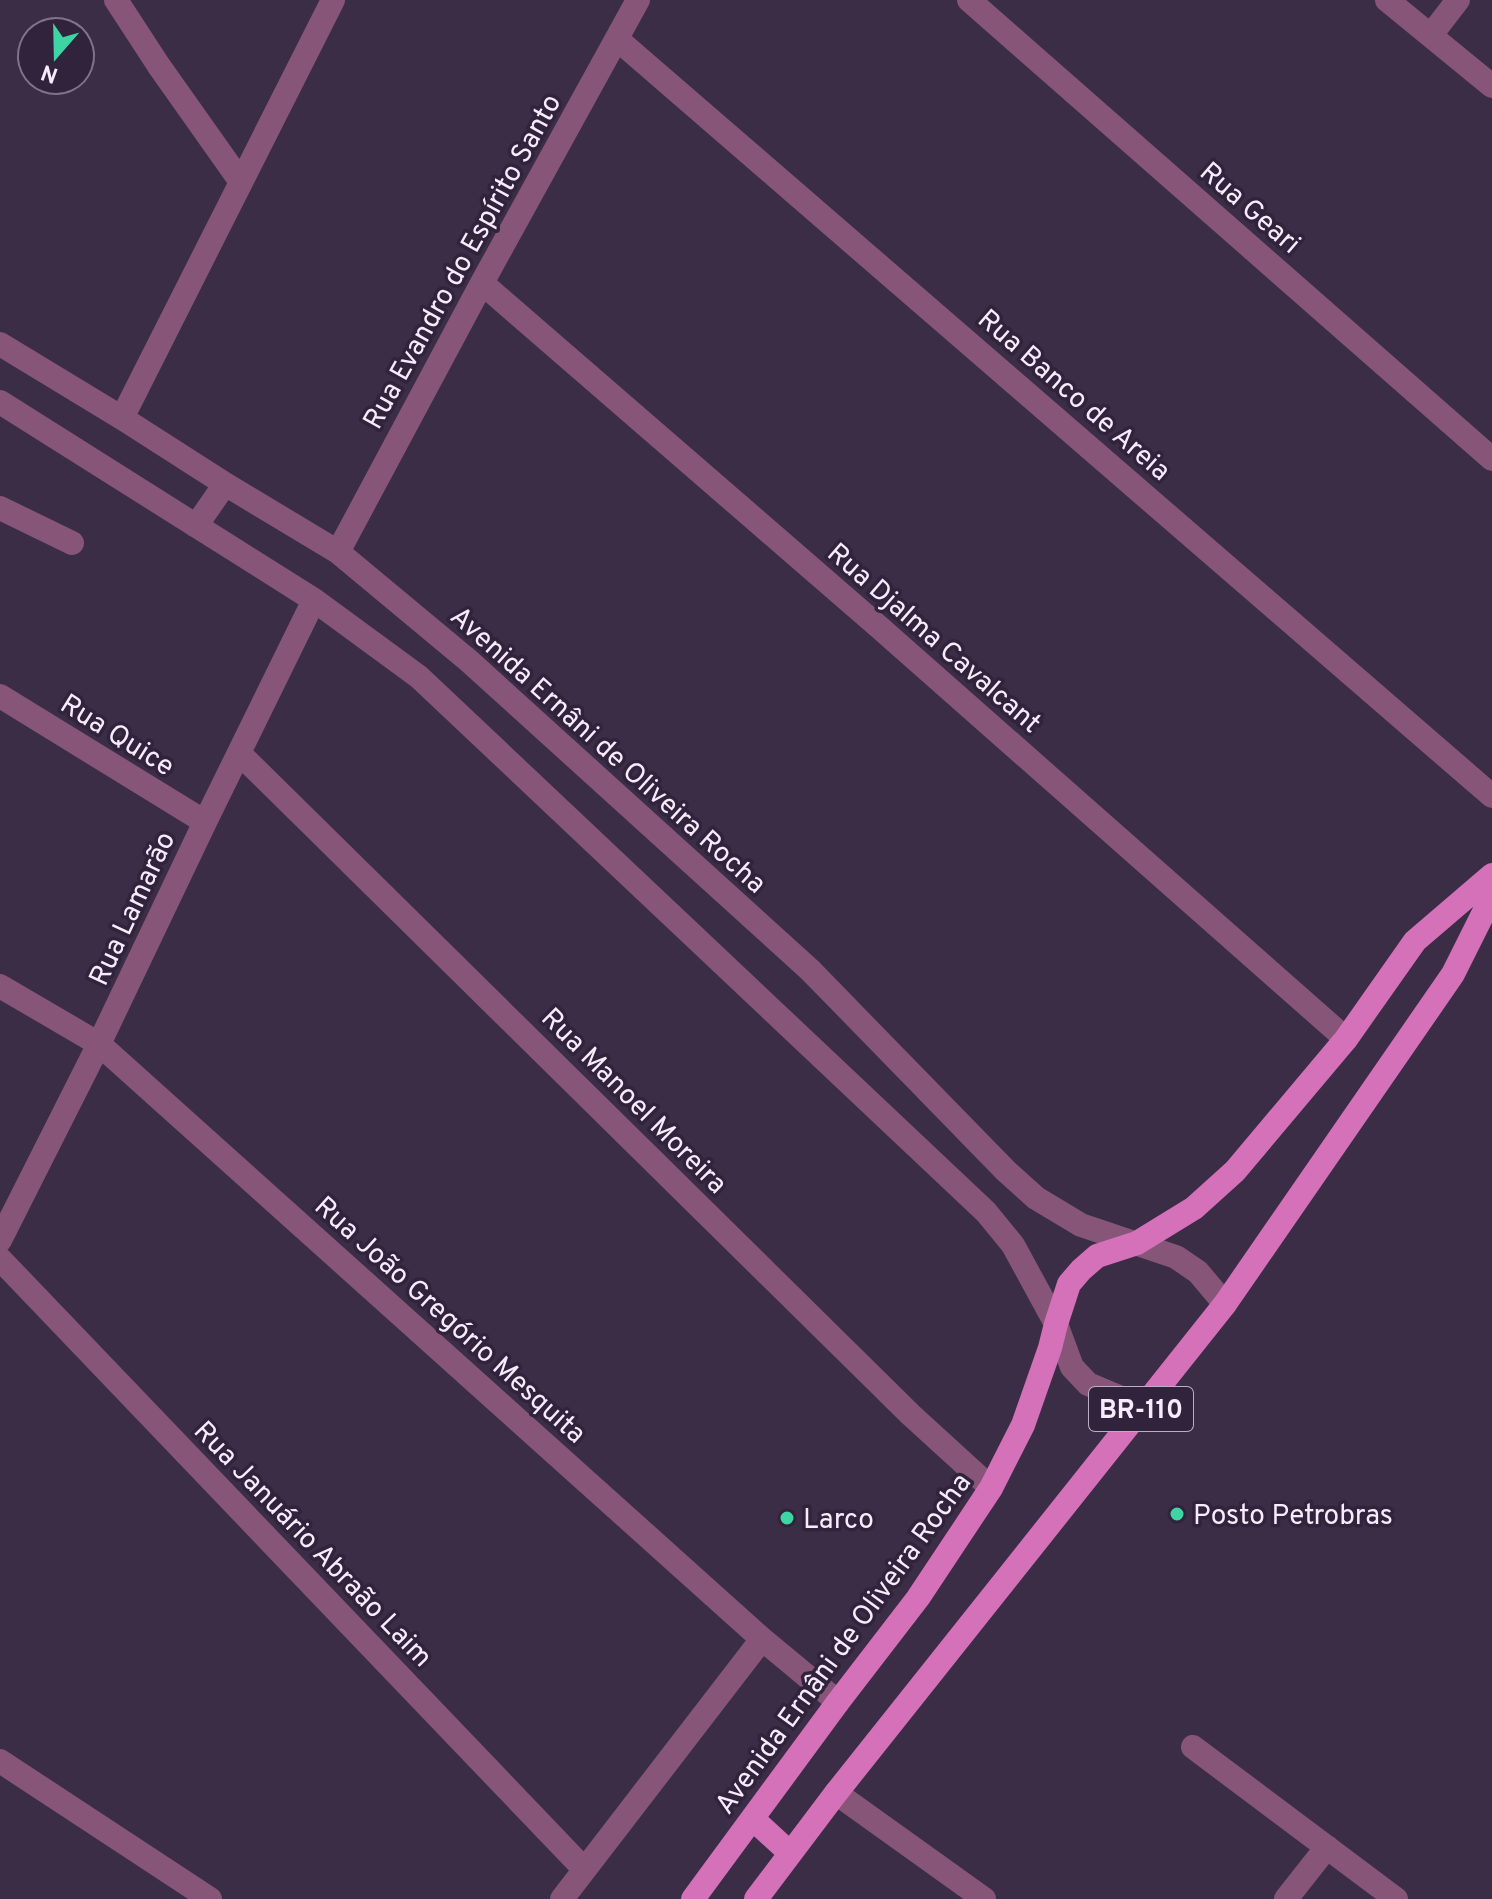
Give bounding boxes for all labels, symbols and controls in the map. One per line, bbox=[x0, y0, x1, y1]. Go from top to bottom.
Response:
north arrow bbox=[16, 16, 96, 96]
text: N bbox=[38, 57, 62, 88]
street label: Rua Evandro do Espírito Santo bbox=[356, 89, 571, 436]
street label: Rua Geari bbox=[1191, 155, 1307, 263]
street label: Rua Banco de Areia bbox=[969, 303, 1177, 490]
street label: Rua Djalma Cavalcant bbox=[818, 536, 1048, 742]
street label: Avenida Ernâni de Oliveira Rocha bbox=[441, 600, 773, 903]
street label: Rua Quice bbox=[53, 687, 180, 786]
street label: Rua Lamarão bbox=[82, 827, 185, 992]
street label: Rua Manoel Moreira bbox=[532, 1001, 734, 1203]
street label: Rua João Gregório Mesquita bbox=[306, 1190, 592, 1453]
road number: BR-110 bbox=[1089, 1387, 1193, 1431]
street label: Rua Januário Abraão Laim bbox=[185, 1414, 439, 1676]
street label: Avenida Ernâni de Oliveira Rocha bbox=[708, 1467, 980, 1823]
place label: Posto Petrobras bbox=[1193, 1499, 1393, 1535]
place label: Larco bbox=[803, 1503, 874, 1539]
marker: Posto Petrobras bbox=[1168, 1505, 1186, 1523]
marker: Larco bbox=[778, 1509, 796, 1527]

